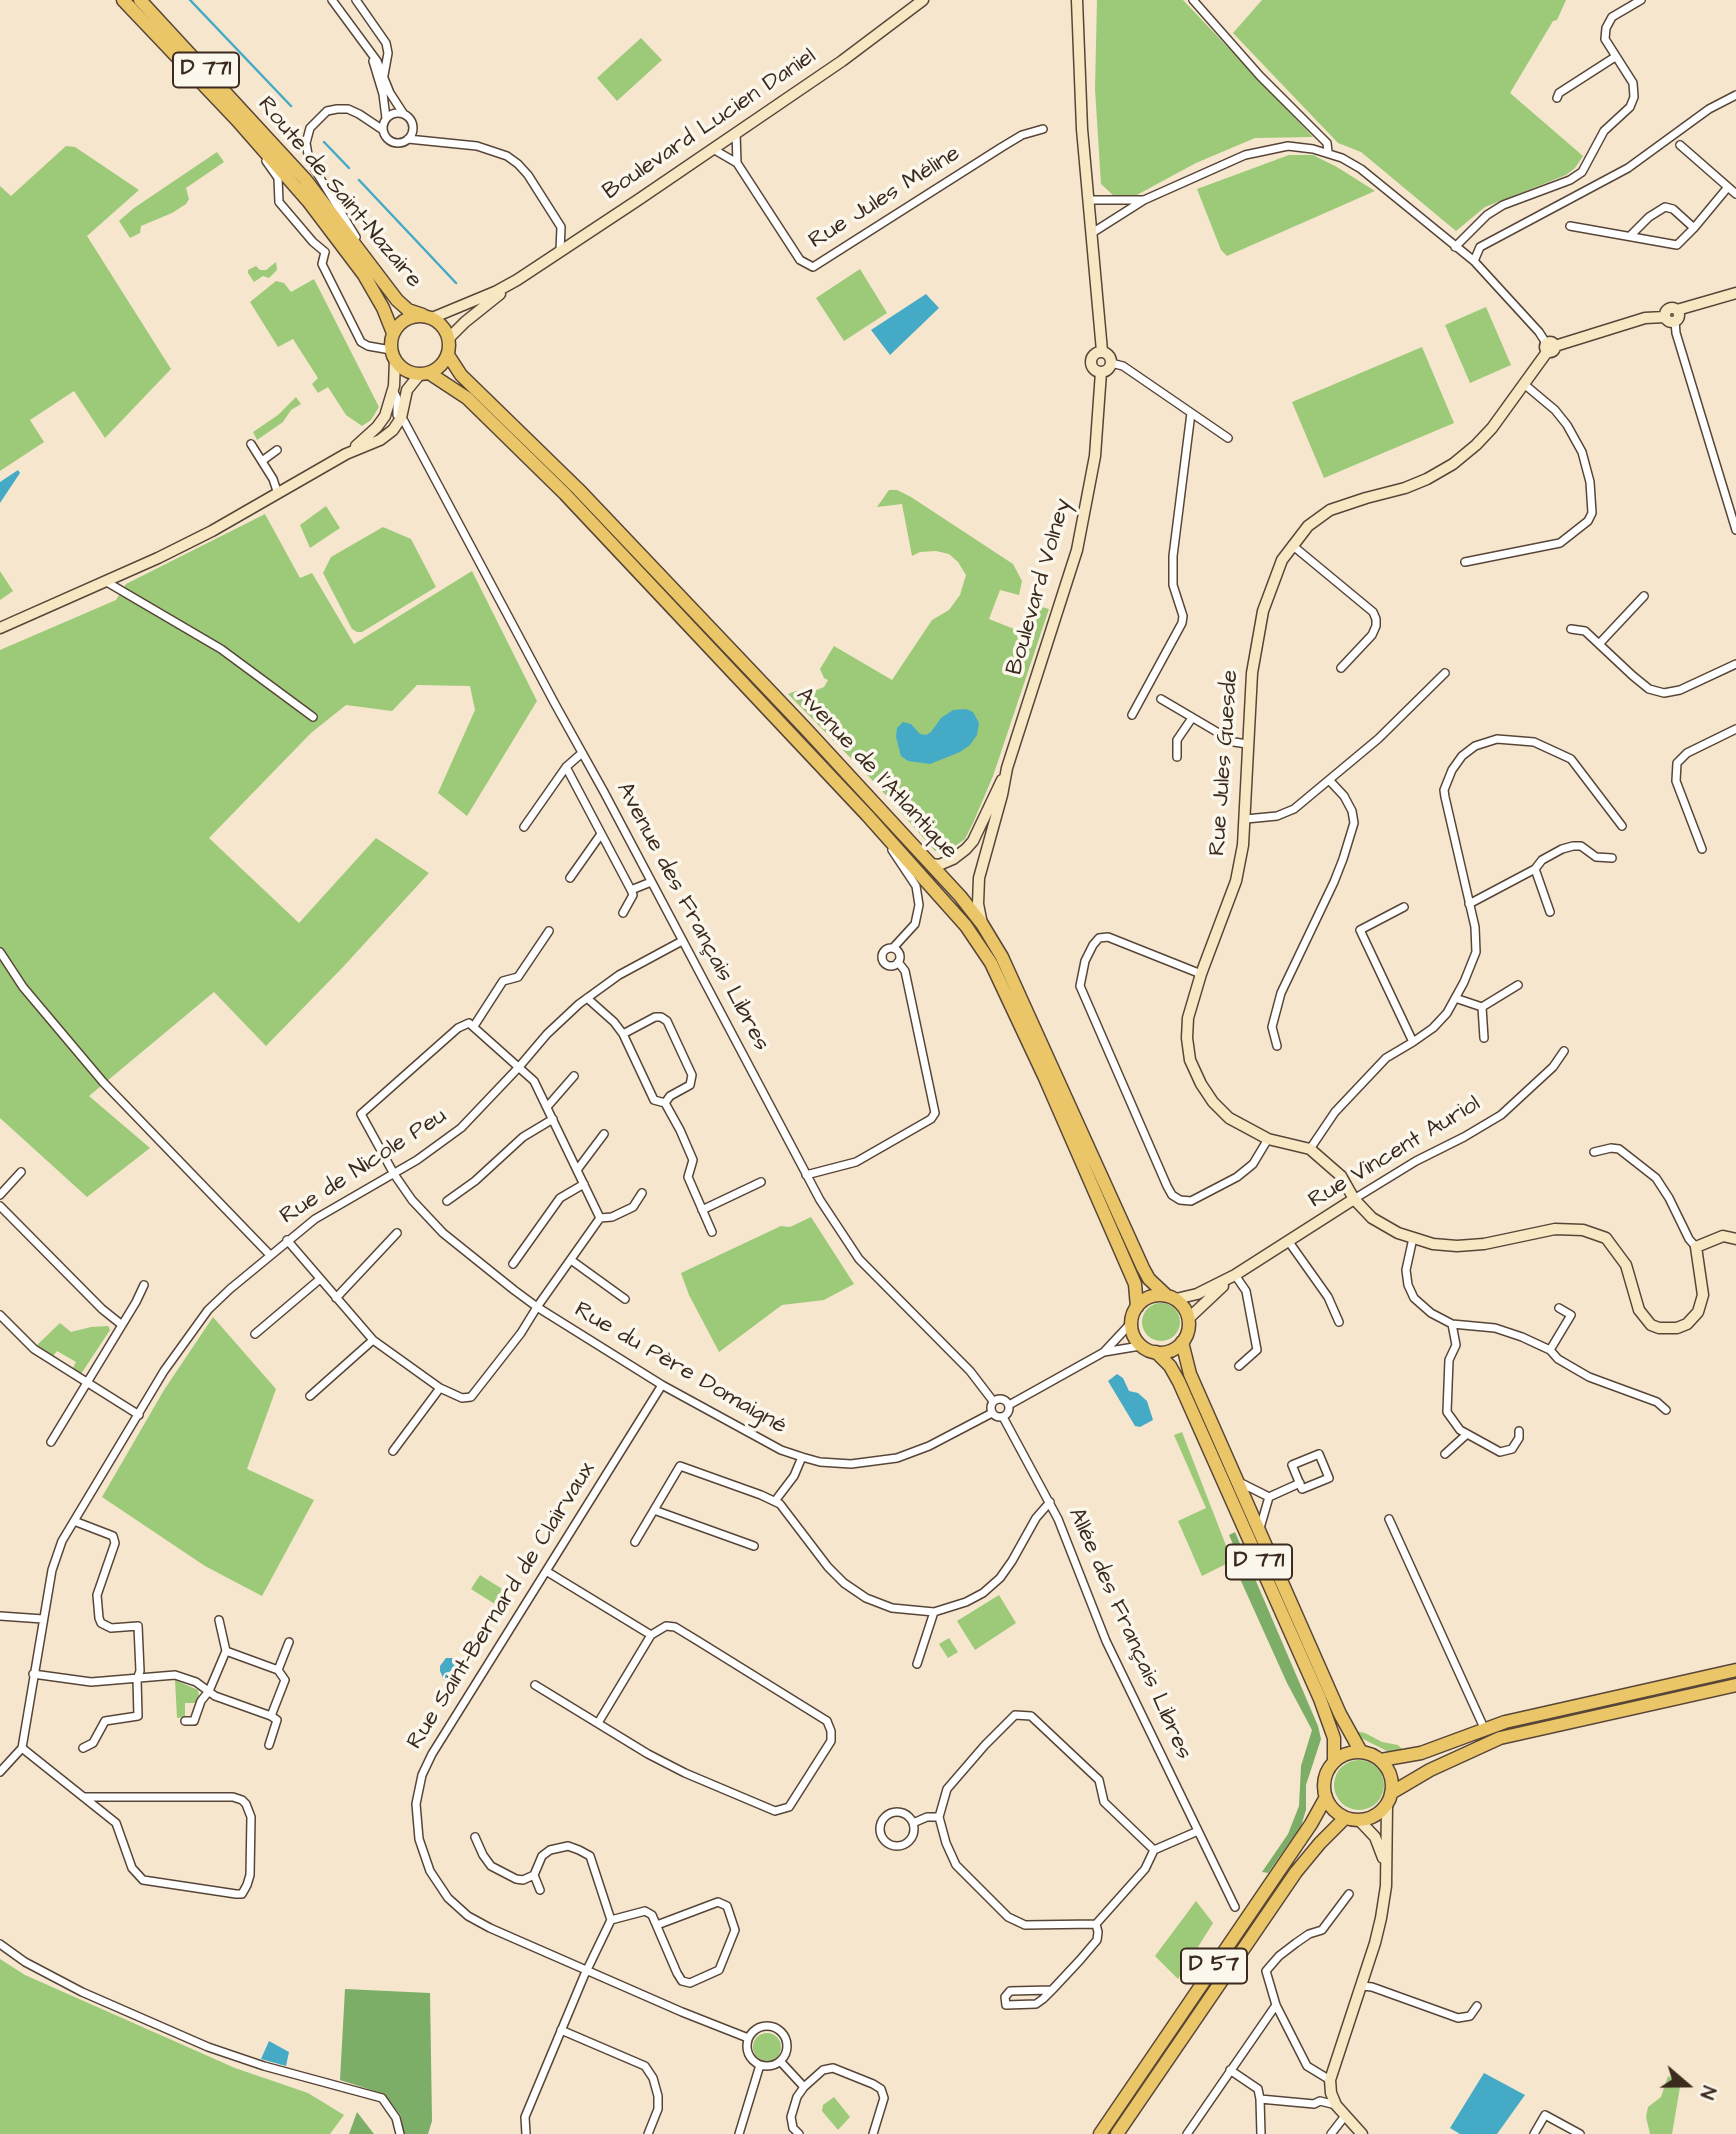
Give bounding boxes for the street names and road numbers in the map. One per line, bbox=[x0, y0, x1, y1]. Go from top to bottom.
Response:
street label: Boulevard Lucien Daniel bbox=[598, 43, 822, 207]
road number: D 771 bbox=[173, 52, 239, 88]
street label: Route de Saint-Nazaire bbox=[251, 92, 427, 294]
street label: Rue Jules Méline bbox=[804, 140, 966, 256]
street label: Boulevard Volney bbox=[1002, 496, 1078, 678]
street label: Rue Jules Guesde bbox=[1205, 669, 1245, 857]
street label: Avenue de l'Atlantique bbox=[789, 683, 963, 865]
street label: Avenue des Français Libres bbox=[609, 778, 775, 1056]
street label: Rue Vincent Auriol bbox=[1304, 1091, 1486, 1215]
street label: Rue de Nicole Peu bbox=[276, 1103, 452, 1231]
street label: Rue du Père Domaigné bbox=[569, 1297, 791, 1441]
street label: Rue Saint-Bernard de Clairvaux bbox=[402, 1457, 602, 1755]
street label: Allée des Français Libres bbox=[1061, 1504, 1197, 1764]
road number: D 771 bbox=[1226, 1544, 1292, 1580]
road number: D 57 bbox=[1181, 1948, 1247, 1983]

